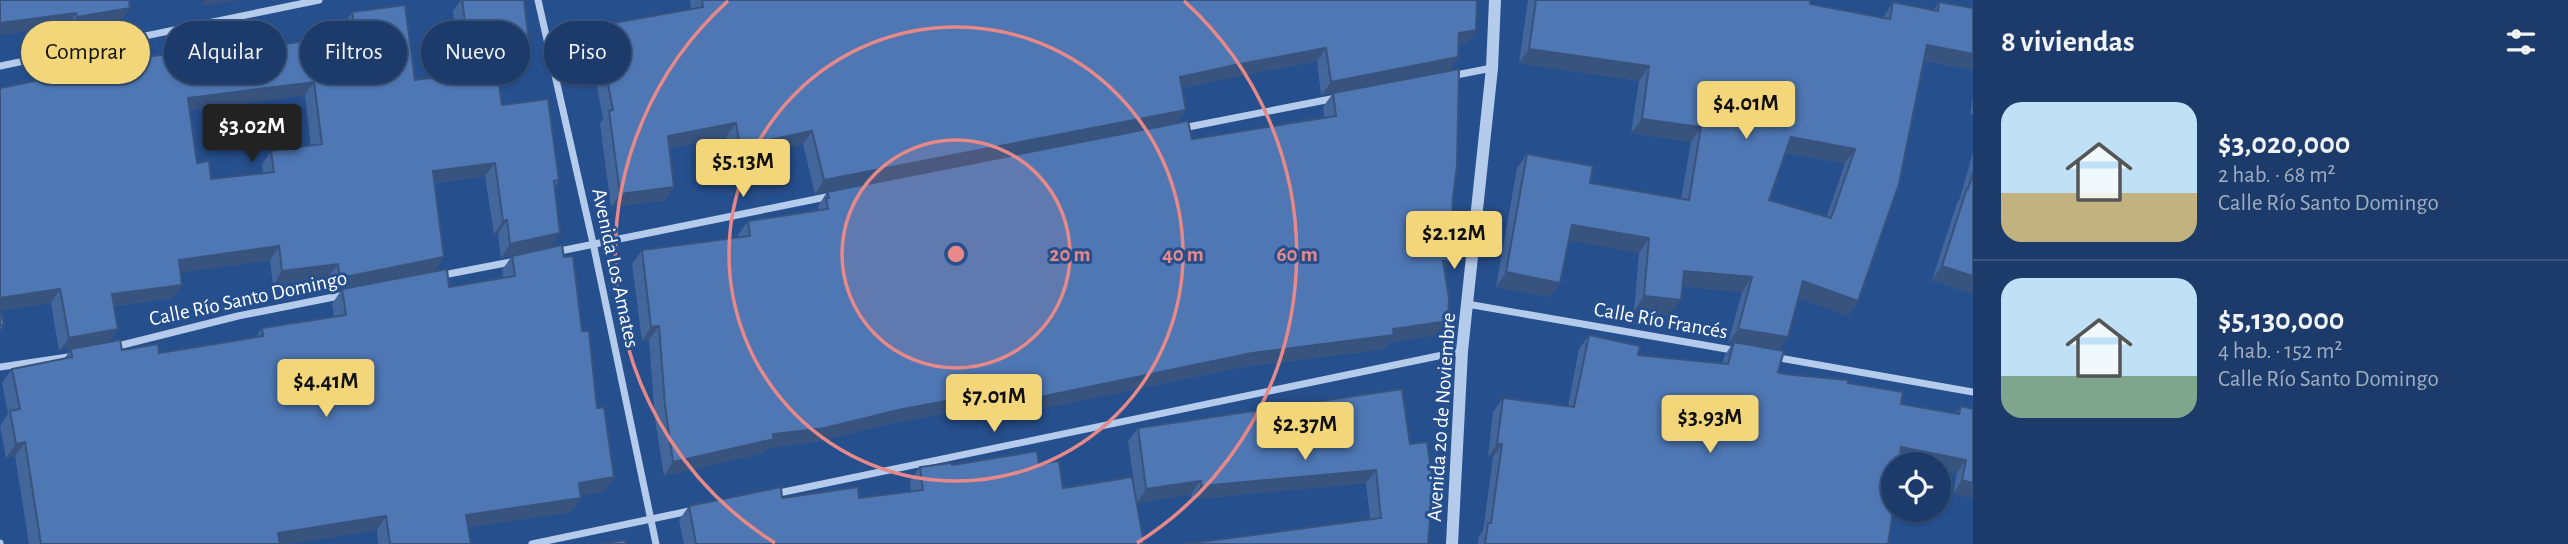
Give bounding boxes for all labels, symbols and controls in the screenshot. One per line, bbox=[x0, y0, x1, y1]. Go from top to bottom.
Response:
chip: Comprar bbox=[21, 21, 150, 84]
chip: Alquilar bbox=[164, 21, 286, 84]
chip: Filtros bbox=[300, 21, 407, 84]
chip: Nuevo bbox=[421, 21, 530, 84]
chip: Piso bbox=[544, 21, 631, 84]
icon: filters bbox=[2502, 23, 2540, 61]
text: 8 viviendas bbox=[2001, 27, 2134, 57]
pin: $4.01M bbox=[1689, 82, 1803, 141]
text: $4.01M bbox=[1713, 92, 1779, 115]
pin: $3.02M bbox=[195, 104, 309, 164]
text: $3.02M bbox=[219, 115, 285, 138]
text: $3,020,000 bbox=[2218, 129, 2350, 159]
icon: home bbox=[2057, 130, 2141, 214]
pin: $5.13M bbox=[686, 140, 800, 199]
text: $5.13M bbox=[712, 150, 774, 173]
text: 2 hab. · 68 m² bbox=[2218, 164, 2336, 187]
street label: Avenida Los Amates bbox=[588, 187, 643, 350]
text: Calle Río Santo Domingo bbox=[2218, 192, 2439, 215]
pin: $2.12M bbox=[1397, 212, 1511, 271]
text: $2.12M bbox=[1422, 222, 1486, 245]
centre of rings bbox=[944, 242, 968, 266]
text: 20 m bbox=[1050, 244, 1090, 265]
text: 40 m bbox=[1162, 244, 1204, 265]
text: 60 m bbox=[1276, 244, 1318, 265]
street label: Calle Río Santo Domingo bbox=[147, 267, 349, 330]
street label: Calle Río Francés bbox=[1592, 298, 1729, 343]
text: $5,130,000 bbox=[2218, 305, 2344, 335]
icon: home bbox=[2057, 306, 2141, 390]
street label: Avenida 20 de Noviembre bbox=[1424, 312, 1459, 522]
text: 4 hab. · 152 m² bbox=[2218, 340, 2343, 363]
pin: $4.41M bbox=[269, 360, 383, 419]
text: Calle Río Santo Domingo bbox=[2218, 368, 2439, 391]
text: $4.41M bbox=[293, 370, 359, 393]
pin: $7.01M bbox=[937, 374, 1051, 434]
text: $7.01M bbox=[962, 385, 1026, 408]
pin: $3.93M bbox=[1653, 396, 1767, 455]
pin: $2.37M bbox=[1248, 402, 1362, 462]
text: $3.93M bbox=[1678, 406, 1742, 429]
text: $2.37M bbox=[1273, 413, 1337, 436]
map controls bbox=[1881, 452, 1951, 522]
button: locate bbox=[1881, 452, 1951, 522]

